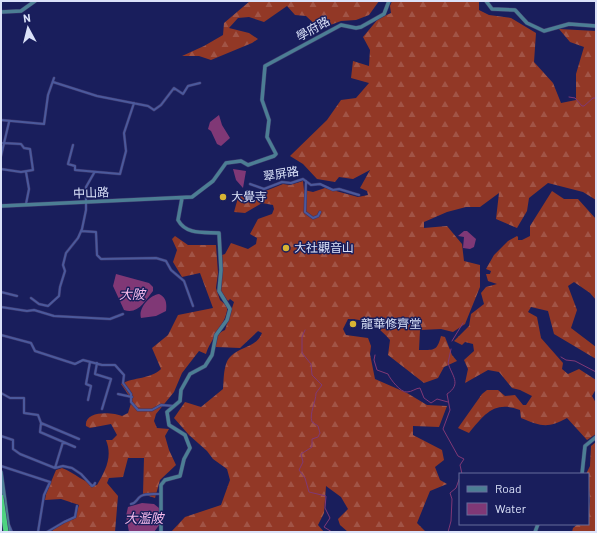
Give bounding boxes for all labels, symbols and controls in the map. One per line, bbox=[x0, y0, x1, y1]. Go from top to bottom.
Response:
north arrow bbox=[8, 8, 48, 48]
text: N bbox=[22, 11, 31, 24]
street label: 學府路 bbox=[293, 13, 332, 43]
street label: 翠屏路 bbox=[262, 163, 300, 183]
street label: 中山路 bbox=[73, 184, 109, 200]
place label: 大覺寺 bbox=[231, 189, 267, 203]
marker: 大覺寺 bbox=[218, 192, 228, 202]
place label: 大社觀音山 bbox=[294, 240, 354, 254]
marker: 大社觀音山 bbox=[281, 243, 291, 253]
water label: 大陂 bbox=[119, 286, 147, 302]
place label: 龍華修齊堂 bbox=[361, 316, 421, 330]
marker: 龍華修齊堂 bbox=[348, 319, 358, 329]
legend bbox=[459, 473, 589, 525]
text: Road bbox=[495, 481, 522, 495]
text: Water bbox=[495, 501, 527, 515]
water label: 大濫陂 bbox=[124, 510, 165, 526]

